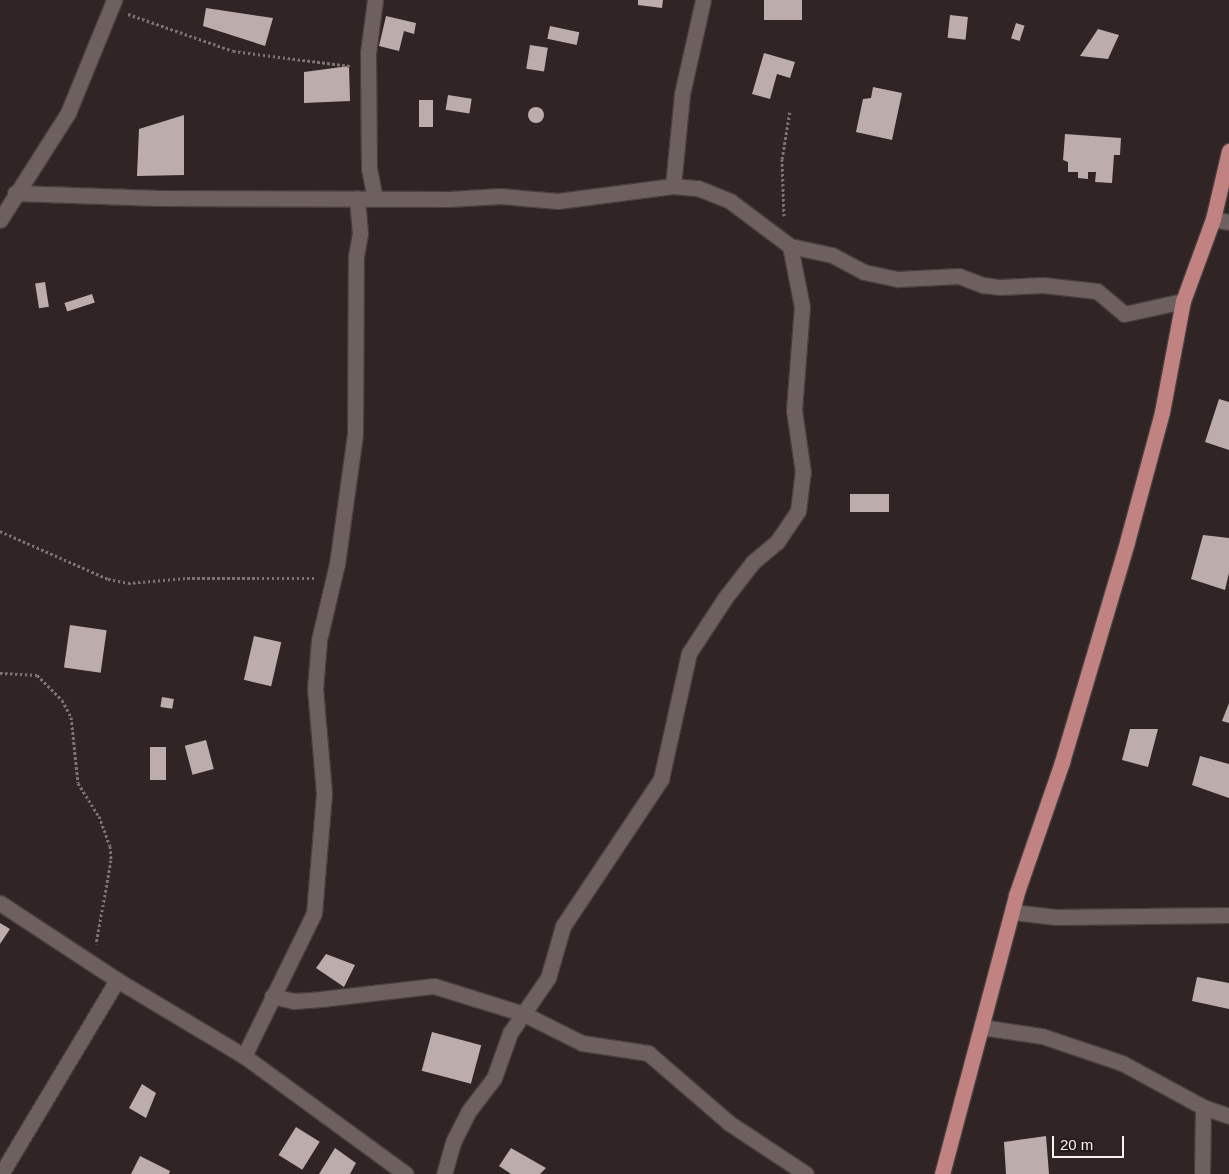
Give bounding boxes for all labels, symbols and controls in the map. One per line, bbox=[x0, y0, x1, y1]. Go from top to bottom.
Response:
scale bar bbox=[1054, 1126, 1126, 1158]
text: 20 m bbox=[1060, 1136, 1093, 1153]

